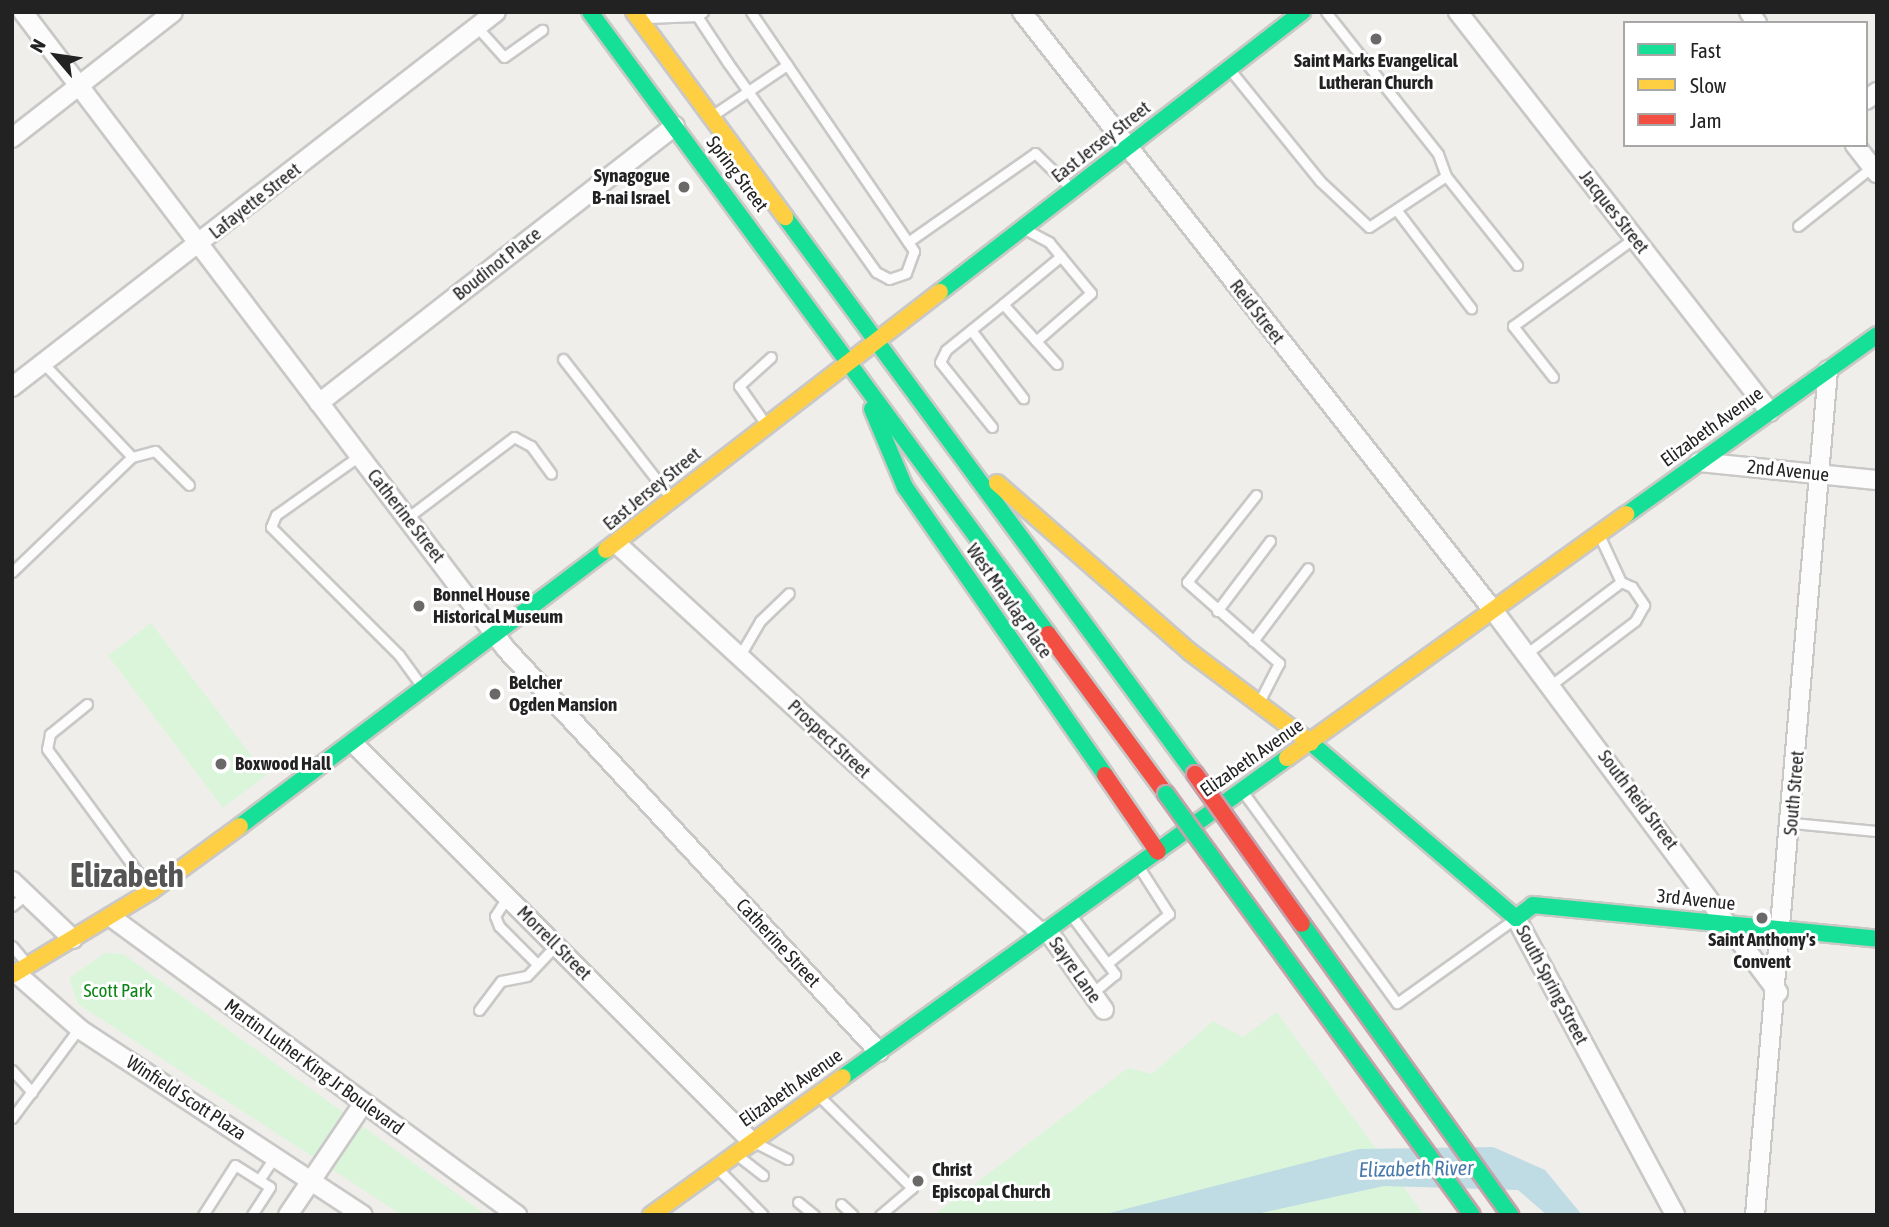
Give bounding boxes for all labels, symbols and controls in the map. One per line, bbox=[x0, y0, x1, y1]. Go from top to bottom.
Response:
north arrow bbox=[21, 21, 91, 91]
legend bbox=[1623, 21, 1868, 147]
marker: Saint Marks Evangelical Lutheran Church bbox=[1368, 31, 1384, 47]
text: N bbox=[25, 36, 50, 56]
text: Fast bbox=[1690, 38, 1721, 62]
place label: Saint Marks Evangelical Lutheran Church bbox=[1294, 50, 1458, 94]
text: Slow bbox=[1690, 73, 1726, 97]
street label: East Jersey Street bbox=[1047, 96, 1155, 188]
text: Jam bbox=[1690, 108, 1722, 132]
street label: Spring Street bbox=[701, 132, 773, 216]
street label: Lafayette Street bbox=[205, 158, 305, 244]
place label: Synagogue B-nai Israel bbox=[592, 165, 670, 209]
street label: Jacques Street bbox=[1574, 166, 1654, 258]
marker: Synagogue B-nai Israel bbox=[676, 179, 692, 195]
street label: Boudinot Place bbox=[448, 223, 546, 305]
street label: Reid Street bbox=[1225, 275, 1289, 349]
street label: Elizabeth Avenue bbox=[1656, 382, 1768, 472]
street label: East Jersey Street bbox=[598, 443, 706, 535]
street label: 2nd Avenue bbox=[1746, 455, 1830, 487]
street label: Catherine Street bbox=[362, 465, 450, 567]
street label: West Mravlag Place bbox=[961, 539, 1057, 663]
place label: Bonnel House Historical Museum bbox=[433, 584, 563, 628]
marker: Bonnel House Historical Museum bbox=[411, 598, 427, 614]
place label: Belcher Ogden Mansion bbox=[509, 672, 617, 716]
marker: Belcher Ogden Mansion bbox=[487, 686, 503, 702]
street label: Prospect Street bbox=[783, 695, 875, 783]
street label: Elizabeth Avenue bbox=[1196, 714, 1308, 802]
street label: South Reid Street bbox=[1593, 746, 1683, 854]
street label: South Street bbox=[1779, 750, 1809, 836]
place label: Boxwood Hall bbox=[235, 753, 331, 775]
marker: Boxwood Hall bbox=[213, 756, 229, 772]
district label: Elizabeth bbox=[70, 856, 184, 896]
street label: 3rd Avenue bbox=[1656, 885, 1736, 915]
street label: Catherine Street bbox=[731, 894, 825, 992]
street label: Morrell Street bbox=[512, 901, 596, 985]
marker: Saint Anthony's Convent bbox=[1754, 910, 1770, 926]
street label: South Spring Street bbox=[1511, 921, 1593, 1049]
place label: Saint Anthony's Convent bbox=[1708, 929, 1816, 973]
street label: Sayre Lane bbox=[1044, 933, 1106, 1007]
park label: Scott Park bbox=[83, 980, 153, 1002]
street label: Martin Luther King Jr Boulevard bbox=[220, 994, 408, 1140]
street label: Elizabeth Avenue bbox=[735, 1044, 847, 1132]
street label: Winfield Scott Plaza bbox=[122, 1051, 250, 1145]
water label: Elizabeth River bbox=[1359, 1154, 1473, 1182]
place label: Christ Episcopal Church bbox=[932, 1159, 1050, 1203]
marker: Christ Episcopal Church bbox=[910, 1173, 926, 1189]

